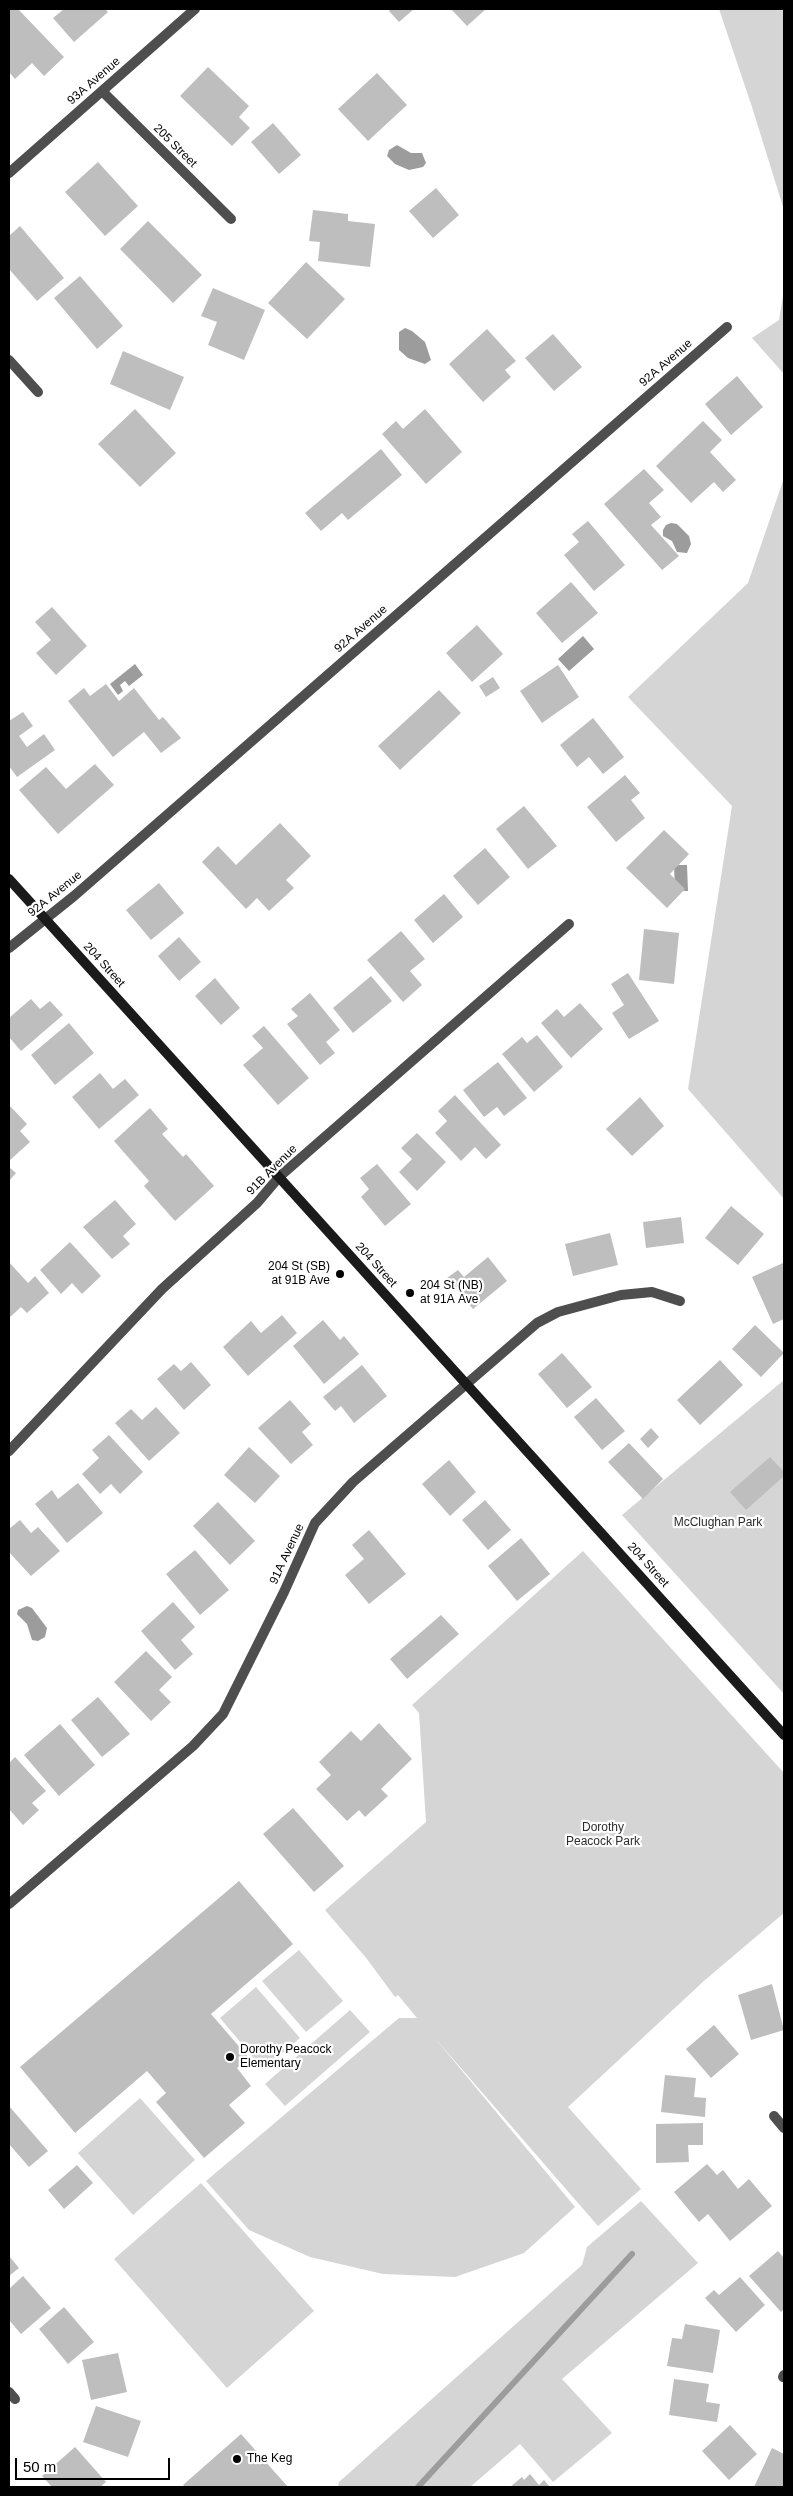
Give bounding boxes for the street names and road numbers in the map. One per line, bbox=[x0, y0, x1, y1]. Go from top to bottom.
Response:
street label: 93A Avenue bbox=[65, 54, 123, 108]
street label: 205 Street bbox=[150, 121, 200, 171]
street label: 92A Avenue bbox=[637, 336, 695, 390]
street label: 92A Avenue bbox=[332, 602, 390, 656]
street label: 92A Avenue bbox=[25, 868, 85, 920]
street label: 204 Street bbox=[80, 940, 128, 990]
street label: 91B Avenue bbox=[244, 1142, 300, 1198]
street label: 204 Street bbox=[352, 1240, 400, 1290]
street label: 91A Avenue bbox=[267, 1521, 307, 1587]
street label: 204 Street bbox=[624, 1540, 672, 1590]

